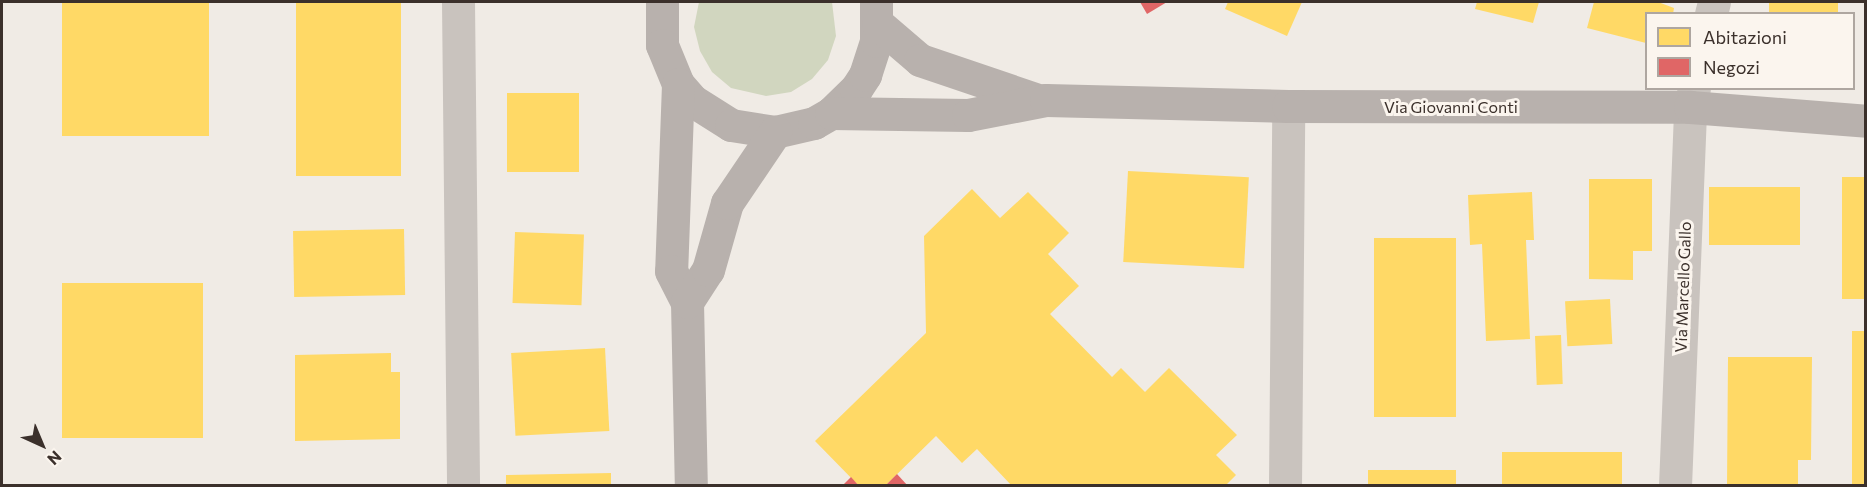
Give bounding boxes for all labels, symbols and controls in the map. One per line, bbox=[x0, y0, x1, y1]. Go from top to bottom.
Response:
legend bbox=[1645, 12, 1855, 90]
text: Abitazioni bbox=[1703, 26, 1787, 48]
text: Negozi bbox=[1703, 56, 1760, 78]
street label: Via Giovanni Conti bbox=[1384, 97, 1518, 117]
street label: Via Marcello Gallo bbox=[1671, 221, 1695, 353]
north arrow bbox=[12, 415, 72, 475]
text: N bbox=[44, 447, 66, 469]

